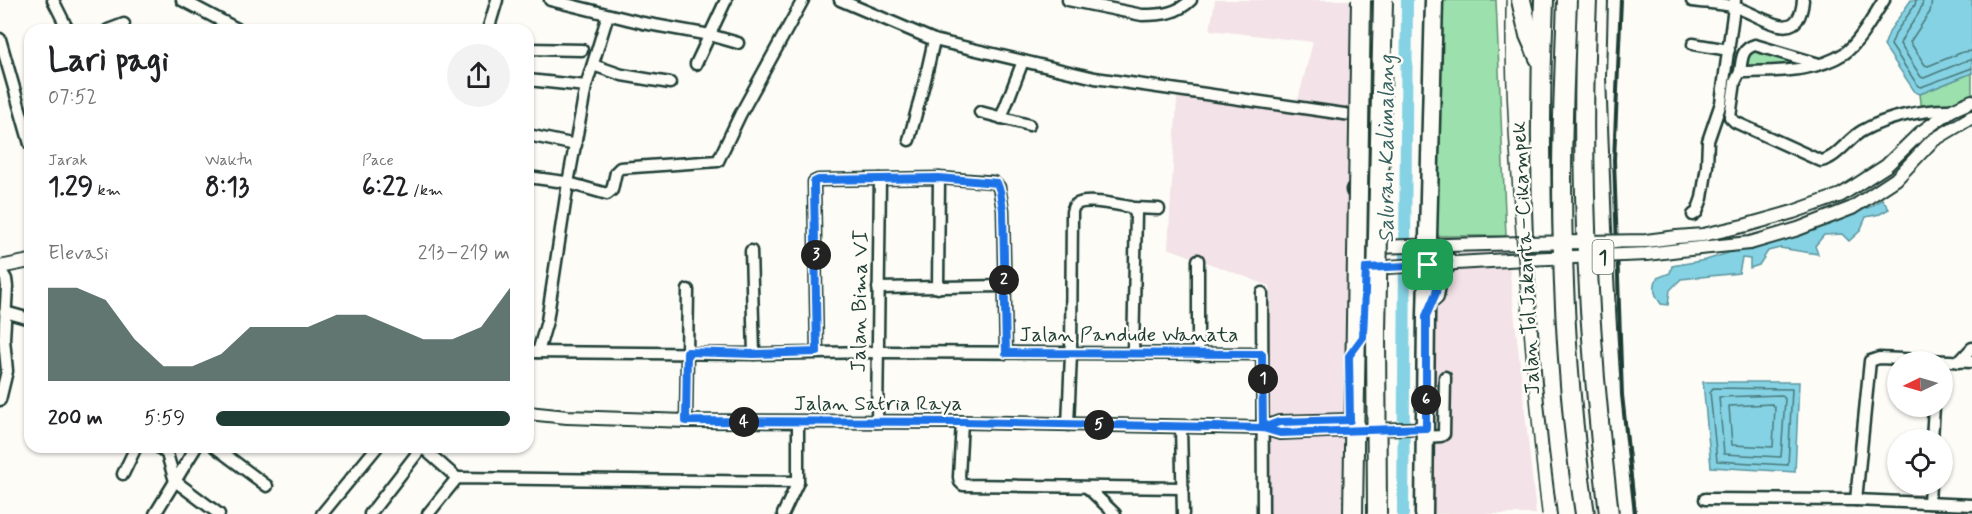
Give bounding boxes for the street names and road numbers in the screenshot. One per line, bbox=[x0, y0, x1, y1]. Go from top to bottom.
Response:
street label: Jalan Tol Jakarta–Cikampek bbox=[1505, 120, 1547, 396]
street label: Jalan Bima VI bbox=[845, 229, 875, 373]
road number: 1 bbox=[1592, 240, 1614, 274]
street label: Jalan Pandude Wanata bbox=[1019, 321, 1239, 349]
street label: Jalan Satria Raya bbox=[794, 390, 962, 418]

